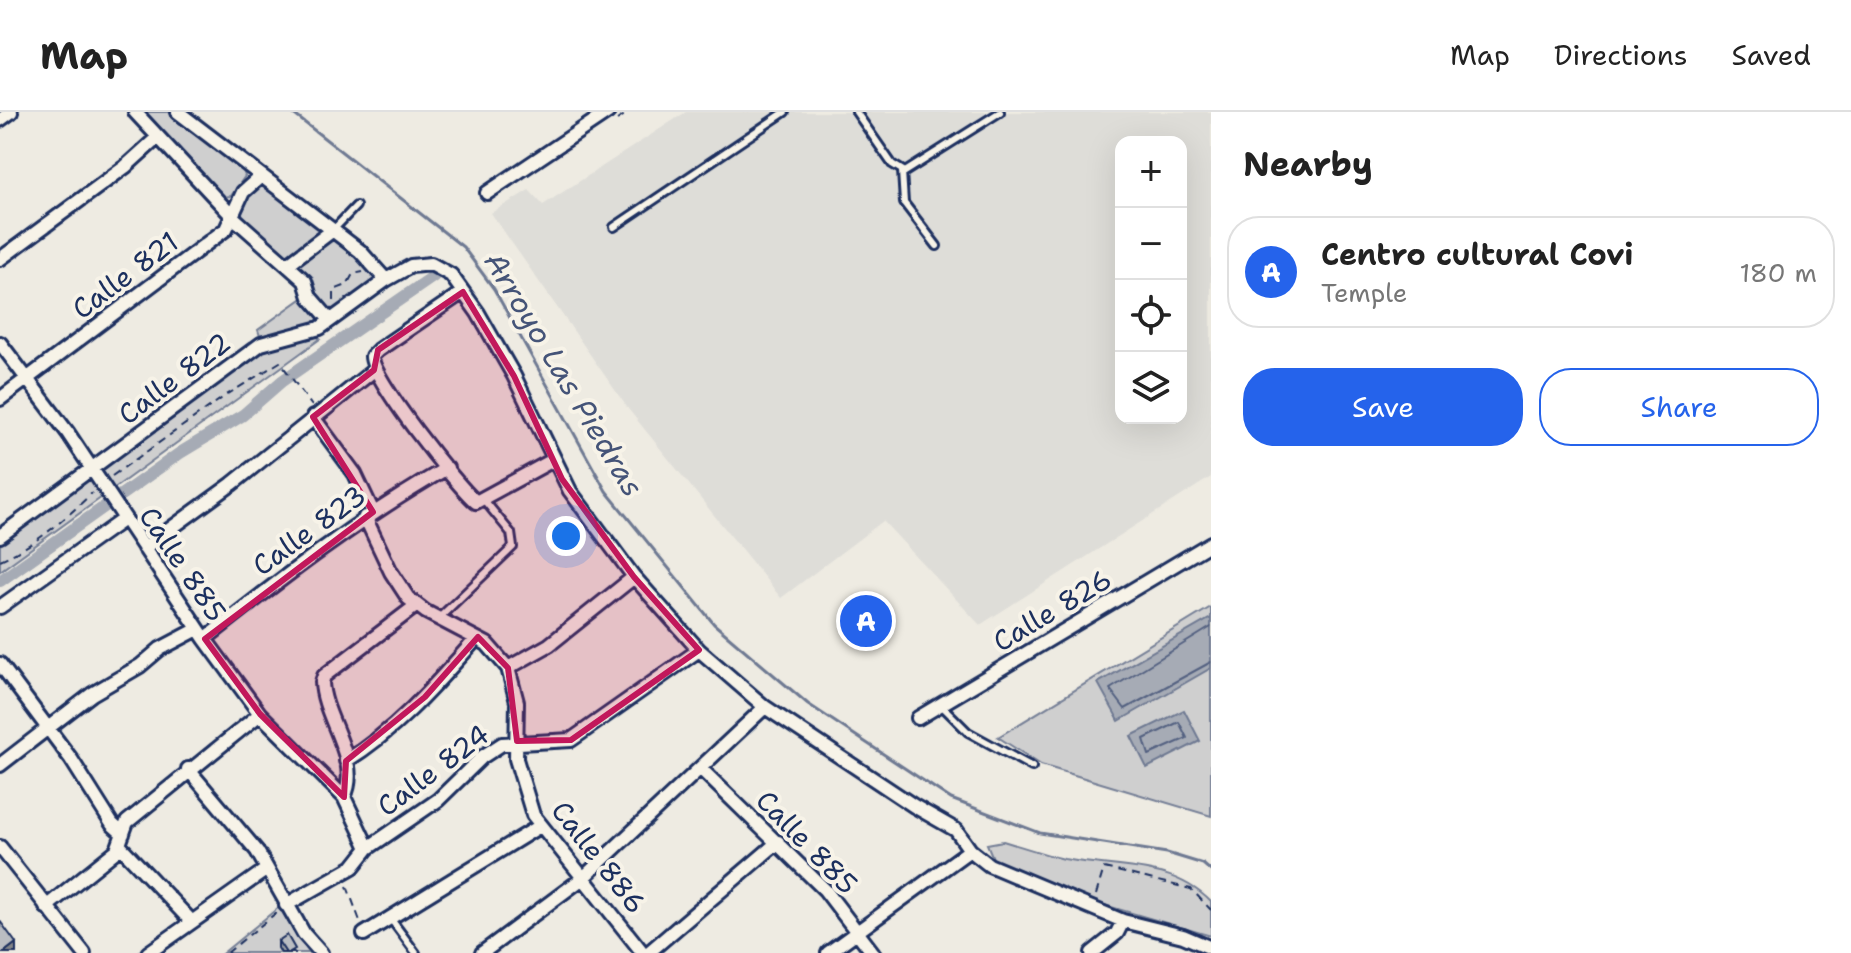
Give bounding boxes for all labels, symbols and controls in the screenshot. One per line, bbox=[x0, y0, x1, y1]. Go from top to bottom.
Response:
text: Map bbox=[40, 30, 128, 81]
text: Map bbox=[1450, 36, 1510, 74]
text: Directions bbox=[1554, 36, 1688, 74]
text: Saved bbox=[1732, 36, 1811, 74]
map controls bbox=[1115, 136, 1187, 424]
button: + bbox=[1115, 136, 1187, 208]
text: Nearby bbox=[1243, 141, 1373, 187]
button: − bbox=[1115, 208, 1187, 280]
street label: Calle 821 bbox=[64, 223, 186, 327]
text: Centro cultural Covi bbox=[1321, 234, 1634, 275]
water label: Arroyo Las Piedras bbox=[475, 244, 653, 504]
text: A bbox=[1261, 255, 1281, 290]
text: 180 m bbox=[1739, 255, 1817, 290]
text: Temple bbox=[1321, 275, 1408, 310]
button: locate bbox=[1115, 280, 1187, 352]
street label: Calle 822 bbox=[110, 323, 238, 433]
button: layers bbox=[1115, 352, 1187, 424]
button: Save bbox=[1243, 368, 1523, 446]
button: Share bbox=[1539, 368, 1819, 446]
street label: Calle 823 bbox=[245, 476, 373, 584]
street label: Calle 885 bbox=[131, 499, 235, 629]
your location bbox=[546, 516, 586, 556]
street label: Calle 826 bbox=[986, 560, 1118, 660]
pin: A bbox=[840, 591, 892, 651]
street label: Calle 824 bbox=[369, 715, 497, 825]
street label: Calle 885 bbox=[748, 782, 866, 902]
street label: Calle 886 bbox=[543, 793, 655, 921]

